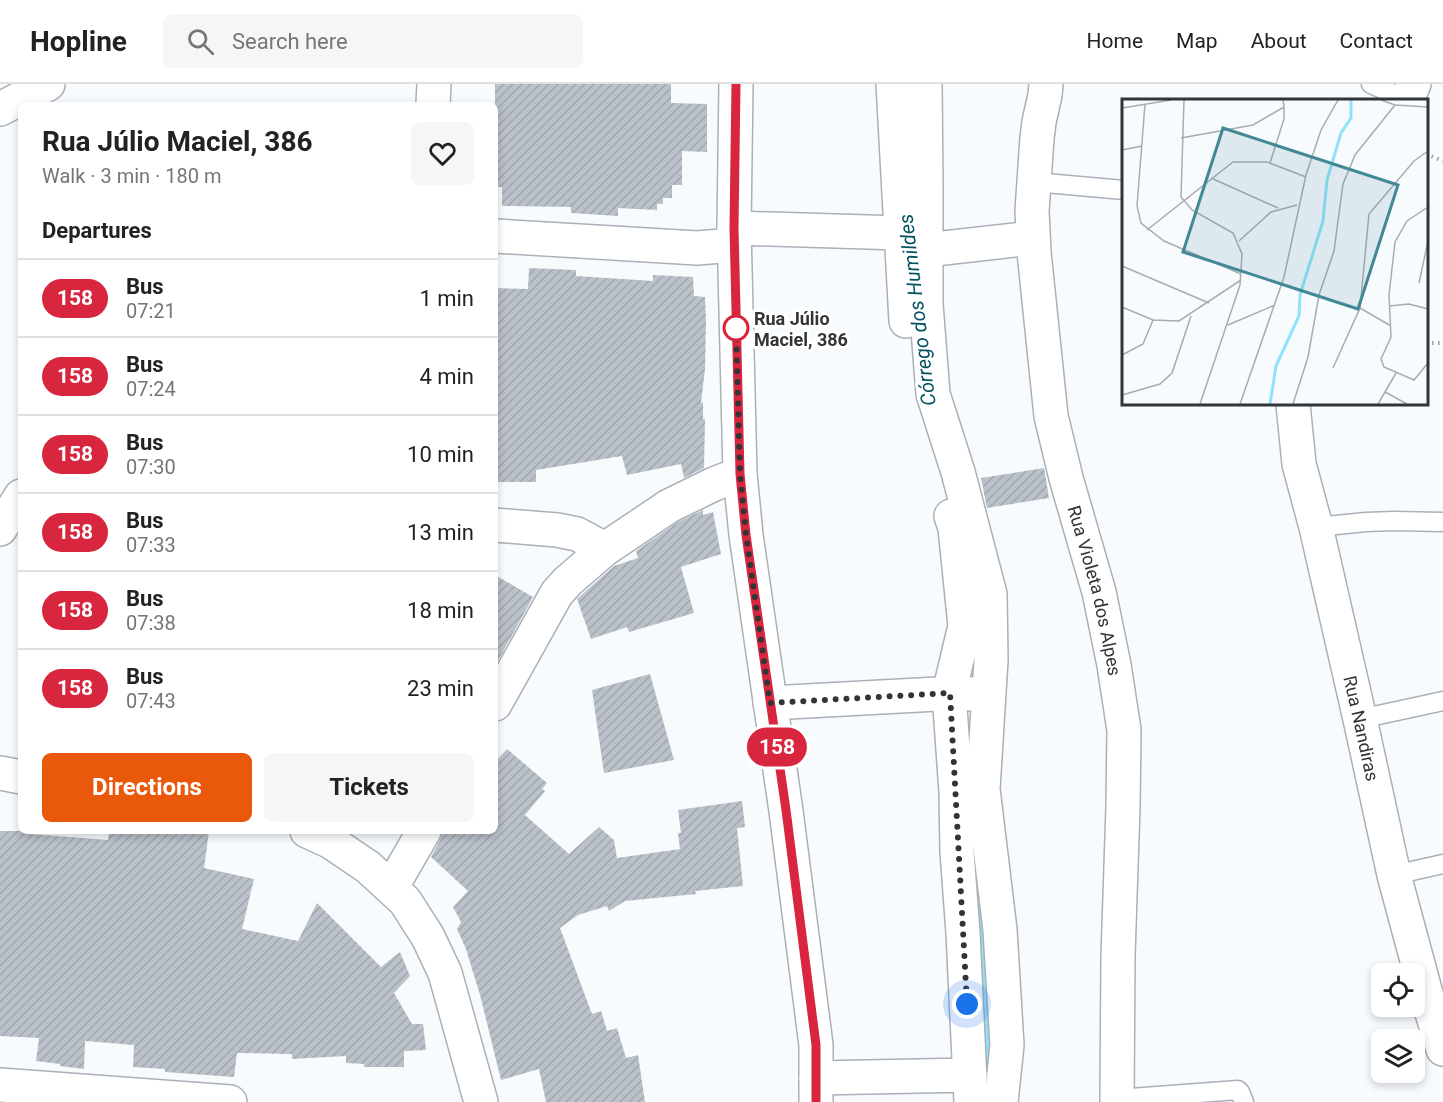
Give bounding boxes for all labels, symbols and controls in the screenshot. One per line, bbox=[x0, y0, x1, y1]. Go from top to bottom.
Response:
search box bbox=[163, 14, 583, 68]
text: Hopline bbox=[30, 25, 127, 58]
icon: search bbox=[184, 25, 217, 58]
text: Search here bbox=[232, 29, 348, 54]
text: Home bbox=[1087, 29, 1143, 53]
text: Map bbox=[1176, 29, 1218, 53]
text: About bbox=[1251, 29, 1307, 53]
text: Contact bbox=[1340, 29, 1413, 53]
inset map bbox=[1122, 99, 1428, 405]
button: heart bbox=[411, 122, 474, 185]
text: Rua Júlio Maciel, 386 bbox=[42, 125, 313, 158]
text: Walk · 3 min · 180 m bbox=[42, 164, 221, 188]
water label: Córrego dos Humildes bbox=[893, 213, 941, 407]
text: Departures bbox=[42, 218, 152, 243]
text: Bus bbox=[126, 274, 164, 299]
text: 158 bbox=[57, 286, 93, 310]
text: 1 min bbox=[419, 286, 474, 311]
text: 07:21 bbox=[126, 299, 176, 323]
place label: Rua Júlio Maciel, 386 bbox=[754, 308, 848, 350]
marker: Rua Júlio Maciel, 386 bbox=[723, 315, 749, 341]
text: Bus bbox=[126, 352, 164, 377]
text: 158 bbox=[57, 364, 93, 388]
text: 4 min bbox=[419, 364, 474, 389]
text: 07:24 bbox=[126, 377, 176, 401]
text: Bus bbox=[126, 430, 164, 455]
text: 158 bbox=[57, 442, 93, 466]
text: 10 min bbox=[407, 442, 474, 467]
text: 07:30 bbox=[126, 455, 176, 479]
street label: Rua Violeta dos Alpes bbox=[1064, 503, 1126, 677]
text: Bus bbox=[126, 508, 164, 533]
text: 158 bbox=[57, 520, 93, 544]
text: 13 min bbox=[407, 520, 474, 545]
text: 07:33 bbox=[126, 533, 176, 557]
text: Bus bbox=[126, 586, 164, 611]
text: 158 bbox=[57, 598, 93, 622]
text: 18 min bbox=[407, 598, 474, 623]
text: 07:38 bbox=[126, 611, 176, 635]
text: Bus bbox=[126, 664, 164, 689]
street label: Rua Nandiras bbox=[1340, 674, 1384, 783]
text: 158 bbox=[57, 676, 93, 700]
text: 23 min bbox=[407, 676, 474, 701]
text: 07:43 bbox=[126, 689, 176, 713]
line badge: 158 bbox=[742, 728, 812, 766]
text: 158 bbox=[759, 735, 795, 759]
button: Directions bbox=[42, 753, 252, 822]
button: Tickets bbox=[264, 753, 474, 822]
map controls bbox=[1371, 963, 1425, 1083]
button: locate bbox=[1371, 963, 1425, 1017]
your location bbox=[952, 989, 982, 1019]
button: layers bbox=[1371, 1029, 1425, 1083]

